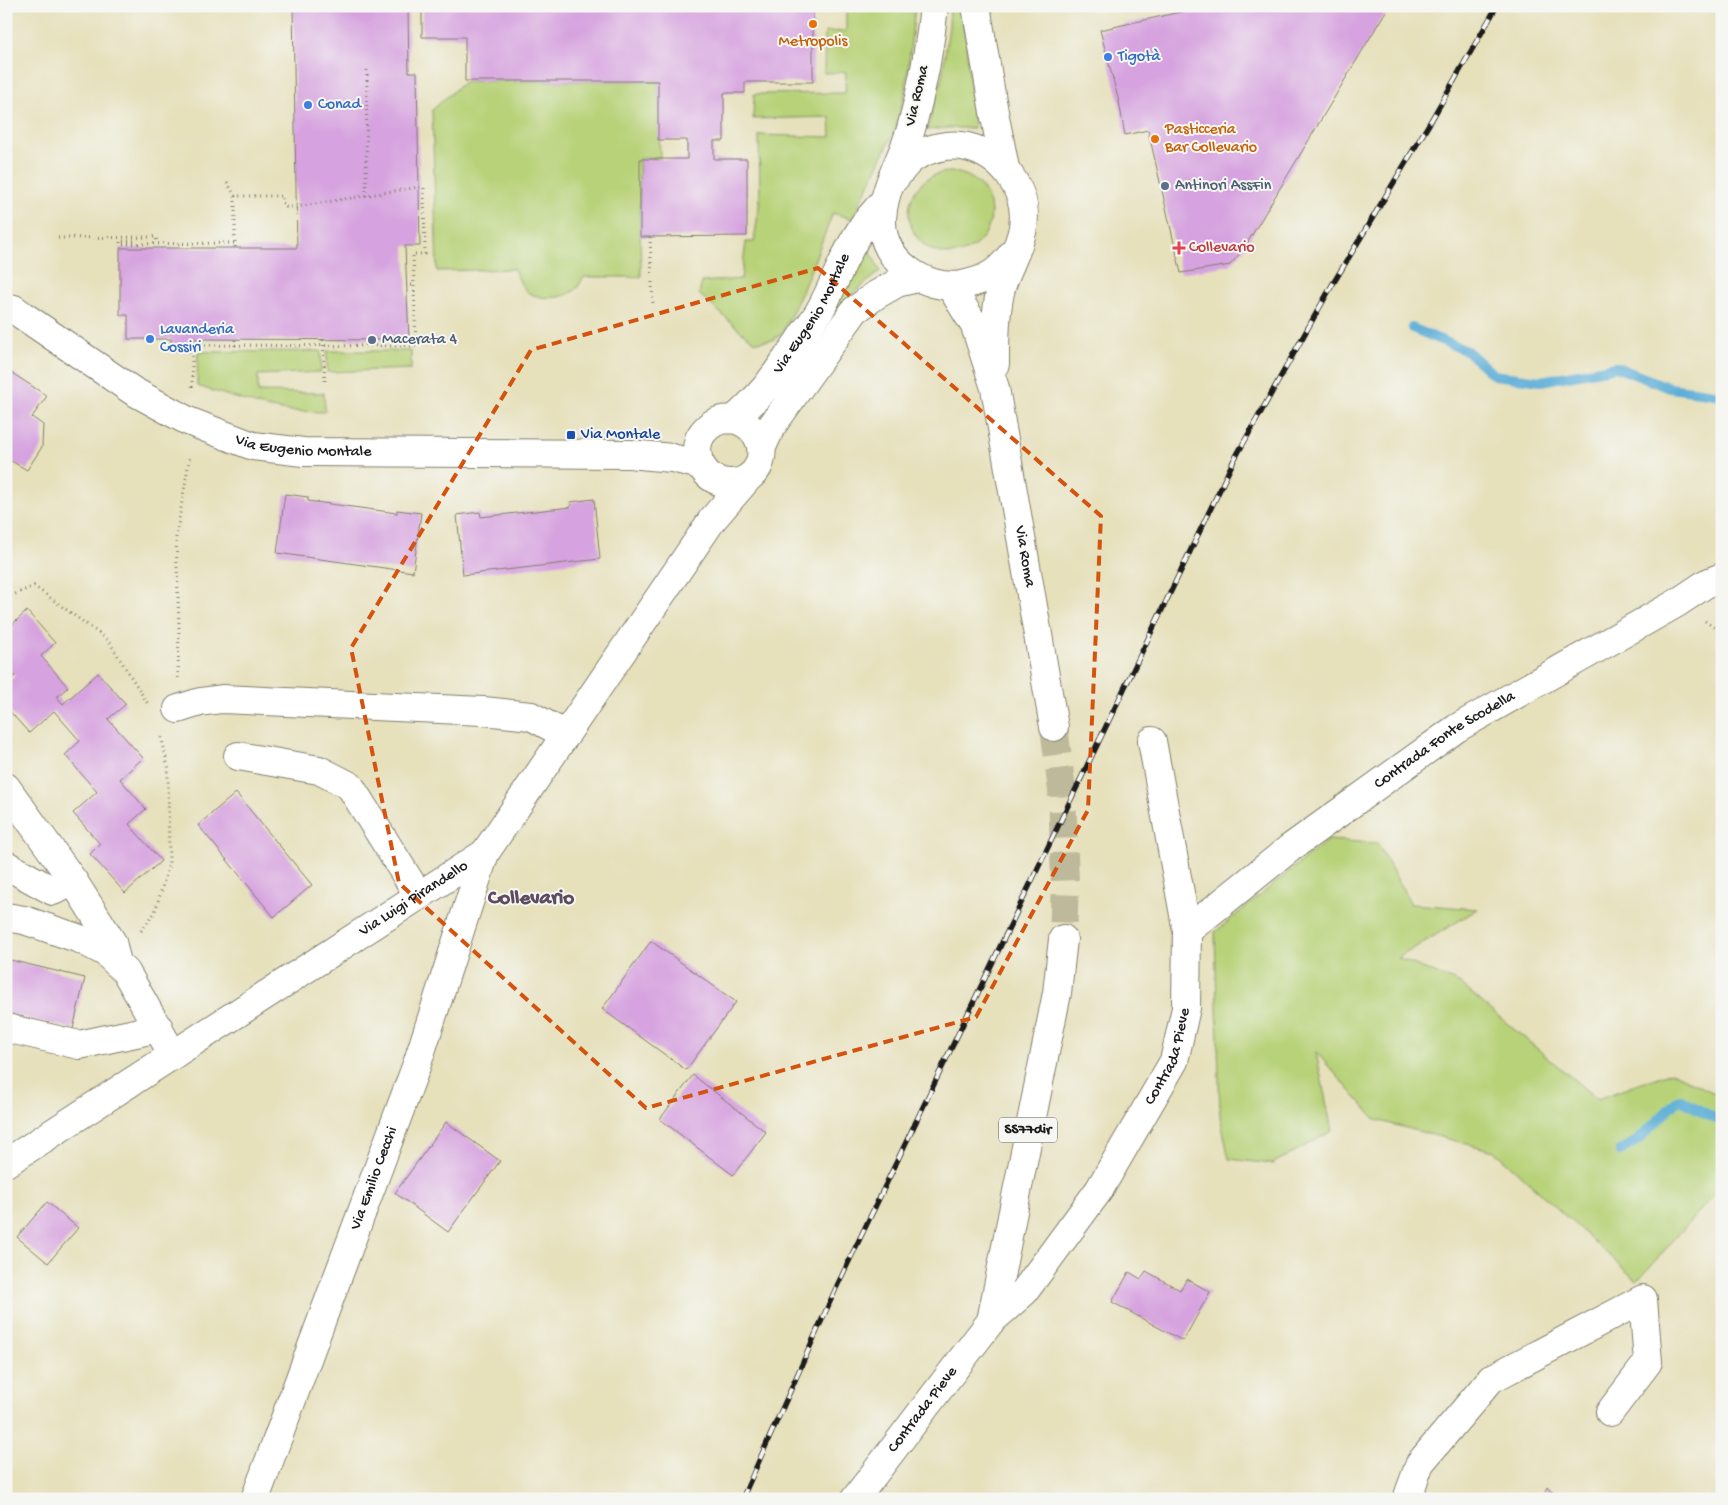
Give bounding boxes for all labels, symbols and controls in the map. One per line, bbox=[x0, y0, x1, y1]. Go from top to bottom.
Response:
marker: Metropolis bbox=[807, 18, 819, 30]
place label: Metropolis bbox=[779, 33, 849, 52]
place label: Tigotà bbox=[1117, 48, 1162, 67]
marker: Tigotà bbox=[1102, 51, 1114, 63]
street label: Via Roma bbox=[902, 63, 934, 129]
place label: Conad bbox=[318, 96, 362, 115]
marker: Conad bbox=[302, 99, 314, 111]
place label: Pasticceria Bar Collevario bbox=[1164, 121, 1257, 158]
marker: Pasticceria Bar Collevario bbox=[1149, 133, 1161, 145]
place label: Antinori AssFin bbox=[1175, 177, 1272, 196]
marker: Antinori AssFin bbox=[1159, 180, 1171, 192]
place label: Collevario bbox=[1189, 239, 1255, 258]
marker: Collevario bbox=[1173, 242, 1185, 254]
street label: Via Eugenio Montale bbox=[769, 250, 855, 379]
place label: Lavanderia Cossiri bbox=[160, 321, 235, 358]
place label: Macerata 4 bbox=[382, 331, 457, 350]
marker: Lavanderia Cossiri bbox=[144, 333, 156, 345]
marker: Macerata 4 bbox=[366, 334, 378, 346]
place label: Via Montale bbox=[580, 426, 661, 445]
marker: Via Montale bbox=[565, 429, 577, 441]
street label: Via Eugenio Montale bbox=[231, 430, 372, 462]
street label: Via Roma bbox=[1009, 523, 1039, 590]
street label: Contrada Fonte Scodella bbox=[1371, 687, 1520, 794]
street label: Via Luigi Pirandello bbox=[355, 857, 472, 942]
district label: Collevario bbox=[487, 887, 574, 912]
street label: Contrada Pieve bbox=[1141, 1005, 1195, 1109]
road number: SS77dir bbox=[999, 1118, 1057, 1142]
street label: Via Emilio Cecchi bbox=[346, 1124, 402, 1234]
street label: Contrada Pieve bbox=[884, 1362, 962, 1457]

